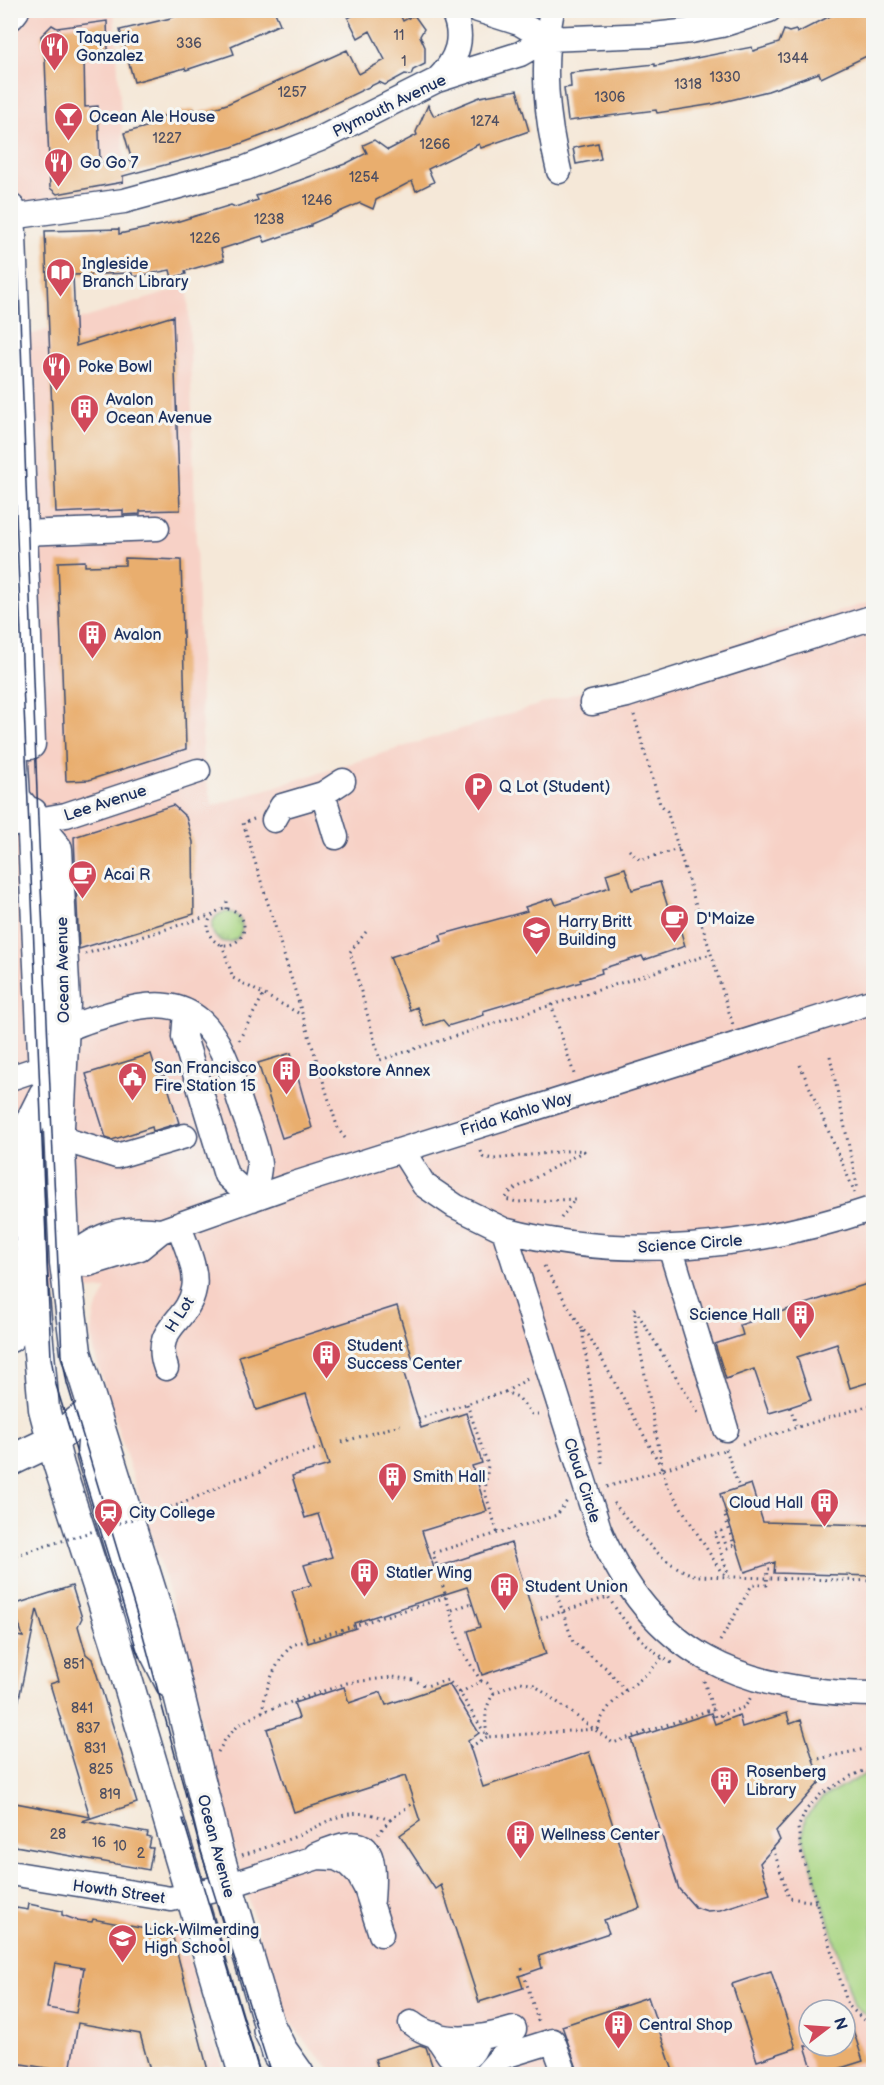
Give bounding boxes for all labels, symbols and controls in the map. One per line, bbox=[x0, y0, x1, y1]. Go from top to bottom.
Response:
house number: 11 bbox=[394, 27, 404, 44]
place label: Taqueria Gonzalez bbox=[76, 29, 144, 66]
restaurant icon: Taqueria Gonzalez bbox=[39, 30, 71, 72]
house number: 336 bbox=[176, 35, 202, 52]
house number: 1344 bbox=[777, 50, 809, 67]
house number: 1 bbox=[401, 53, 407, 70]
house number: 1330 bbox=[710, 69, 740, 86]
street label: Plymouth Avenue bbox=[330, 70, 450, 142]
house number: 1318 bbox=[674, 76, 702, 93]
house number: 1257 bbox=[278, 84, 306, 101]
house number: 1306 bbox=[595, 89, 626, 106]
bar icon: Ocean Ale House bbox=[52, 100, 84, 142]
place label: Ocean Ale House bbox=[89, 108, 216, 127]
house number: 1274 bbox=[470, 113, 500, 130]
house number: 1227 bbox=[153, 130, 182, 147]
house number: 1266 bbox=[420, 136, 451, 153]
restaurant icon: Go Go 7 bbox=[43, 146, 75, 188]
place label: Go Go 7 bbox=[80, 154, 138, 173]
house number: 1254 bbox=[349, 169, 380, 186]
house number: 1246 bbox=[302, 192, 333, 209]
house number: 1238 bbox=[254, 211, 284, 228]
house number: 1226 bbox=[190, 230, 221, 247]
place label: Ingleside Branch Library bbox=[82, 255, 189, 292]
library icon: Ingleside Branch Library bbox=[45, 256, 77, 298]
restaurant icon: Poke Bowl bbox=[41, 350, 73, 392]
place label: Poke Bowl bbox=[78, 358, 152, 377]
place label: Avalon Ocean Avenue bbox=[106, 391, 213, 428]
building icon: Avalon Ocean Avenue bbox=[69, 392, 101, 434]
building icon: Avalon bbox=[77, 618, 109, 660]
place label: Avalon bbox=[114, 626, 162, 645]
parking icon: Q Lot (Student) bbox=[462, 770, 494, 812]
place label: Q Lot (Student) bbox=[499, 778, 610, 797]
street label: Lee Avenue bbox=[62, 781, 150, 826]
cafe icon: Acai R bbox=[67, 858, 99, 900]
place label: Acai R bbox=[104, 866, 150, 885]
cafe icon: D'Maize bbox=[659, 902, 691, 944]
place label: D'Maize bbox=[696, 910, 755, 929]
place label: Harry Britt Building bbox=[558, 913, 632, 950]
school or university icon: Harry Britt Building bbox=[521, 914, 553, 956]
street label: Ocean Avenue bbox=[53, 916, 74, 1023]
building icon: Bookstore Annex bbox=[271, 1054, 303, 1096]
place label: San Francisco Fire Station 15 bbox=[154, 1059, 257, 1096]
public building icon: San Francisco Fire Station 15 bbox=[117, 1060, 149, 1102]
place label: Bookstore Annex bbox=[308, 1062, 431, 1081]
street label: Frida Kahlo Way bbox=[458, 1088, 575, 1140]
street label: Science Circle bbox=[637, 1231, 744, 1258]
street label: H Lot bbox=[162, 1293, 199, 1336]
building icon: Science Hall bbox=[785, 1298, 817, 1340]
place label: Science Hall bbox=[689, 1306, 780, 1325]
place label: Student Success Center bbox=[347, 1337, 462, 1374]
building icon: Student Success Center bbox=[310, 1338, 342, 1380]
street label: Cloud Circle bbox=[559, 1436, 604, 1526]
building icon: Smith Hall bbox=[376, 1460, 408, 1502]
place label: Smith Hall bbox=[413, 1468, 486, 1487]
building icon: Cloud Hall bbox=[808, 1486, 840, 1528]
place label: Cloud Hall bbox=[729, 1494, 803, 1513]
station icon: City College bbox=[92, 1496, 124, 1538]
place label: City College bbox=[129, 1504, 216, 1523]
building icon: Statler Wing bbox=[349, 1556, 381, 1598]
place label: Statler Wing bbox=[386, 1564, 472, 1583]
building icon: Student Union bbox=[488, 1570, 520, 1612]
place label: Student Union bbox=[525, 1578, 628, 1597]
house number: 851 bbox=[63, 1656, 85, 1673]
house number: 841 bbox=[71, 1700, 93, 1717]
house number: 837 bbox=[76, 1720, 100, 1737]
house number: 831 bbox=[84, 1740, 106, 1757]
house number: 825 bbox=[89, 1761, 113, 1778]
place label: Rosenberg Library bbox=[746, 1763, 826, 1800]
building icon: Rosenberg Library bbox=[709, 1764, 741, 1806]
house number: 819 bbox=[99, 1786, 121, 1803]
street label: Ocean Avenue bbox=[193, 1793, 239, 1901]
building icon: Wellness Center bbox=[504, 1818, 536, 1860]
house number: 28 bbox=[50, 1826, 66, 1843]
place label: Wellness Center bbox=[541, 1826, 660, 1845]
house number: 16 bbox=[92, 1834, 106, 1851]
house number: 10 bbox=[113, 1838, 127, 1855]
house number: 2 bbox=[137, 1845, 146, 1862]
street label: Howth Street bbox=[71, 1877, 166, 1908]
place label: Lick-Wilmerding High School bbox=[144, 1921, 259, 1958]
school or university icon: Lick-Wilmerding High School bbox=[107, 1922, 139, 1964]
north arrow bbox=[797, 1998, 857, 2058]
building icon: Central Shop bbox=[602, 2008, 634, 2050]
place label: Central Shop bbox=[639, 2016, 733, 2035]
text: N bbox=[829, 2016, 851, 2033]

